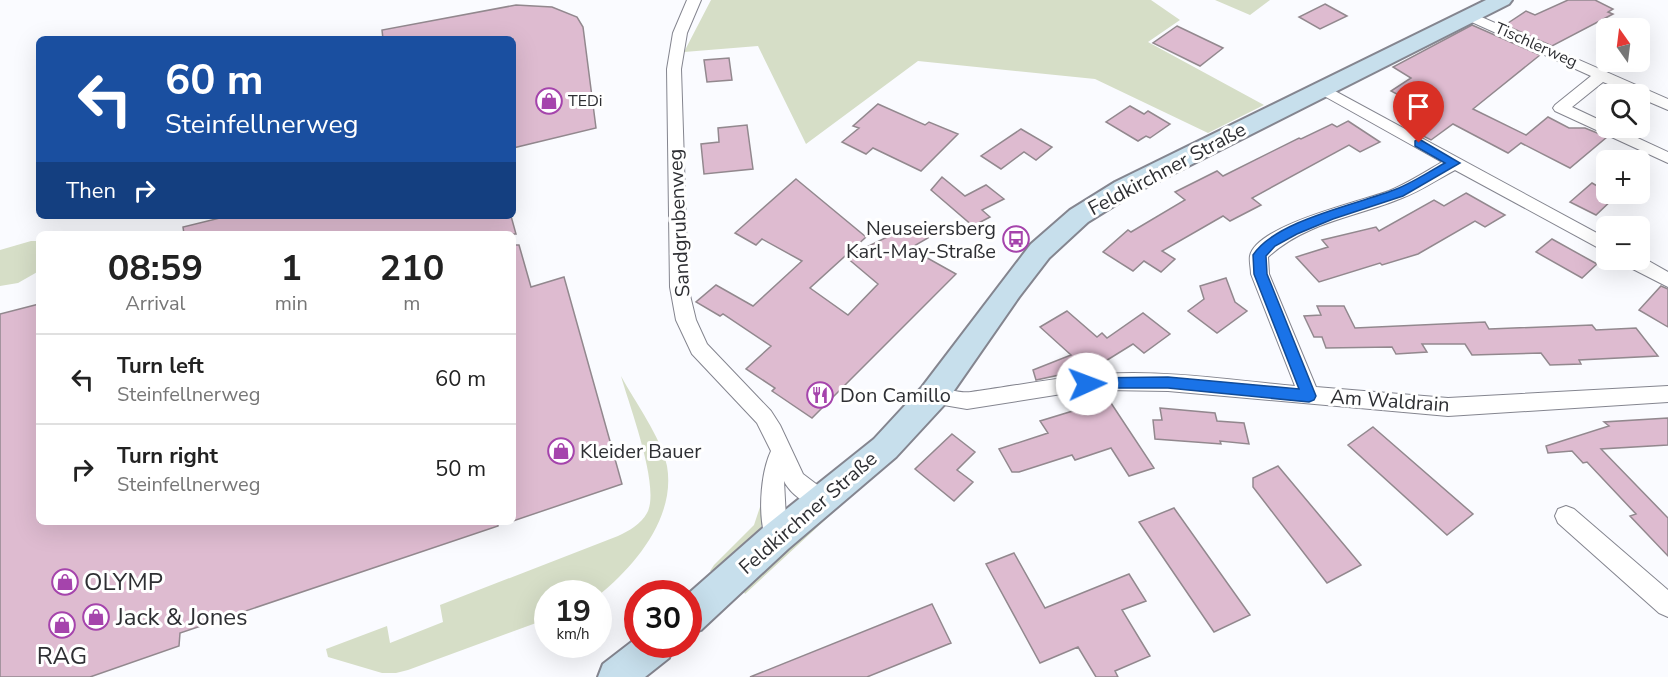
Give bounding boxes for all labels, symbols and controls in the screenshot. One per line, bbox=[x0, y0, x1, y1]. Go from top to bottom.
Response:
street label: Tischlerweg bbox=[1491, 17, 1581, 73]
north arrow bbox=[1596, 18, 1650, 72]
map controls bbox=[1596, 18, 1650, 270]
text: 60 m bbox=[165, 52, 264, 109]
icon: left bbox=[66, 60, 144, 138]
pin bbox=[1393, 81, 1444, 143]
button: search bbox=[1596, 84, 1650, 138]
shop icon: TEDi bbox=[534, 86, 564, 116]
place label: TEDi bbox=[568, 90, 603, 112]
icon: arrive bbox=[1402, 90, 1435, 123]
text: Steinfellnerweg bbox=[165, 106, 359, 143]
street label: Feldkirchner Straße bbox=[1083, 116, 1251, 222]
street label: Sandgrubenweg bbox=[662, 148, 696, 298]
button: + bbox=[1596, 150, 1650, 204]
icon: right bbox=[128, 174, 161, 207]
text: Then bbox=[66, 176, 116, 206]
place label: Neuseiersberg Karl-May-Straße bbox=[846, 215, 996, 265]
button: − bbox=[1596, 216, 1650, 270]
bus stop icon: Neuseiersberg Karl-May-Straße bbox=[1001, 224, 1031, 254]
text: 08:59 bbox=[108, 244, 203, 293]
text: 1 bbox=[280, 244, 302, 293]
text: 210 bbox=[379, 244, 444, 293]
text: Arrival bbox=[125, 290, 185, 317]
text: min bbox=[275, 290, 308, 317]
text: m bbox=[403, 290, 420, 317]
text: Turn left bbox=[117, 351, 204, 381]
position arrow bbox=[1055, 352, 1119, 416]
icon: left bbox=[66, 363, 99, 396]
text: 60 m bbox=[435, 364, 486, 394]
restaurant icon: Don Camillo bbox=[805, 380, 835, 410]
text: Steinfellnerweg bbox=[117, 381, 260, 408]
place label: Don Camillo bbox=[840, 382, 951, 409]
street label: Am Waldrain bbox=[1329, 383, 1451, 419]
shop icon: Kleider Bauer bbox=[546, 436, 576, 466]
place label: Kleider Bauer bbox=[580, 438, 701, 465]
text: Turn right bbox=[117, 441, 218, 471]
street label: Feldkirchner Straße bbox=[733, 445, 883, 581]
icon: right bbox=[66, 453, 99, 486]
text: 50 m bbox=[435, 454, 486, 484]
text: Steinfellnerweg bbox=[117, 471, 260, 498]
place label: OLYMP bbox=[84, 566, 163, 598]
shop icon: OLYMP bbox=[50, 567, 80, 597]
speed limit sign: 30 bbox=[624, 580, 702, 658]
text: 19 bbox=[555, 591, 591, 632]
place label: Jack & Jones bbox=[115, 601, 248, 633]
shop icon: Jack & Jones bbox=[81, 602, 111, 632]
shop icon: RAG bbox=[47, 610, 77, 640]
text: km/h bbox=[556, 624, 590, 644]
place label: RAG bbox=[37, 640, 87, 672]

